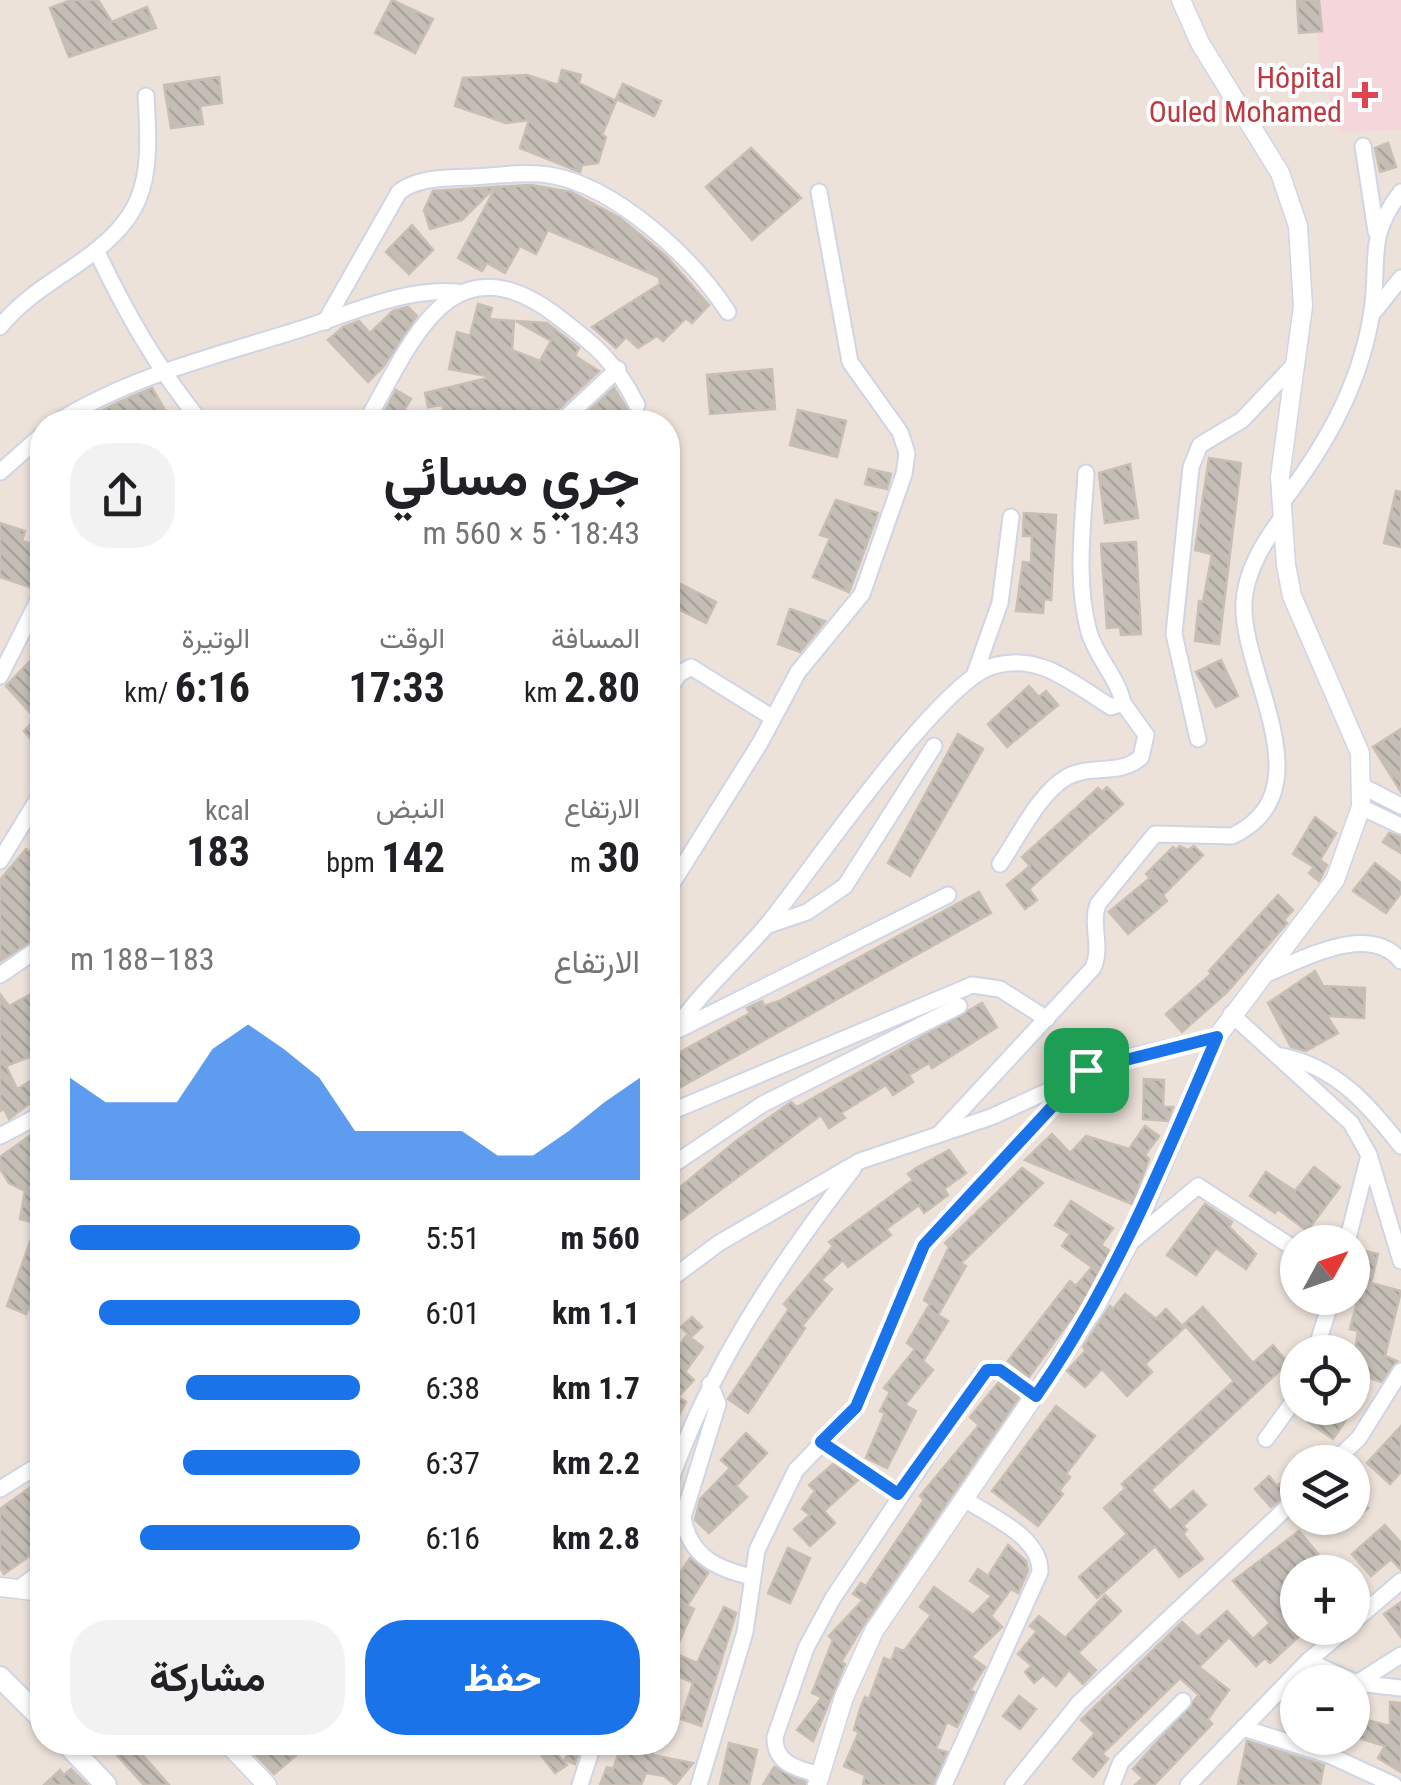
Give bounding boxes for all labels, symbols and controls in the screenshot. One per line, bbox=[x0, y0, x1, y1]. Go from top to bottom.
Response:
place label: Hôpital Ouled Mohamed bbox=[1149, 60, 1342, 129]
marker: Hôpital Ouled Mohamed bbox=[1352, 82, 1378, 108]
button: share bbox=[70, 443, 175, 548]
text: جري مسائي bbox=[383, 444, 640, 508]
text: 18:43 · 5 × 560 m bbox=[422, 514, 640, 552]
text: الوتيرة bbox=[182, 622, 250, 655]
text: الوقت bbox=[379, 622, 445, 655]
text: المسافة bbox=[551, 622, 640, 655]
text: 6:16 bbox=[175, 663, 250, 712]
text: 17:33 bbox=[349, 663, 445, 712]
text: 2.80 bbox=[564, 663, 640, 712]
text: /km bbox=[124, 676, 175, 709]
text: km bbox=[524, 676, 564, 709]
text: النبض bbox=[376, 792, 445, 825]
text: الارتفاع bbox=[564, 792, 640, 825]
text: kcal bbox=[205, 794, 250, 827]
text: 183 bbox=[186, 827, 250, 876]
text: 142 bbox=[381, 833, 445, 882]
text: 30 bbox=[598, 833, 640, 882]
text: bpm bbox=[326, 846, 381, 879]
text: m bbox=[570, 846, 598, 879]
text: 183–188 m bbox=[70, 940, 215, 978]
text: الارتفاع bbox=[553, 943, 640, 981]
pin bbox=[1044, 1028, 1129, 1113]
icon: arrive bbox=[1059, 1043, 1114, 1098]
text: 5:51 bbox=[425, 1219, 480, 1257]
text: 560 m bbox=[560, 1219, 640, 1257]
north arrow bbox=[1280, 1225, 1370, 1315]
map controls bbox=[1280, 1225, 1370, 1755]
text: 6:01 bbox=[425, 1294, 480, 1332]
text: 1.1 km bbox=[552, 1294, 640, 1332]
button: locate bbox=[1280, 1335, 1370, 1425]
text: 6:38 bbox=[425, 1369, 480, 1407]
text: 1.7 km bbox=[552, 1369, 640, 1407]
text: 6:37 bbox=[425, 1444, 480, 1482]
text: 2.2 km bbox=[552, 1444, 640, 1482]
button: layers bbox=[1280, 1445, 1370, 1535]
text: 6:16 bbox=[425, 1519, 480, 1557]
text: 2.8 km bbox=[552, 1519, 640, 1557]
button: + bbox=[1280, 1555, 1370, 1645]
button: مشاركة bbox=[70, 1620, 345, 1735]
button: حفظ bbox=[365, 1620, 640, 1735]
button: − bbox=[1280, 1665, 1370, 1755]

